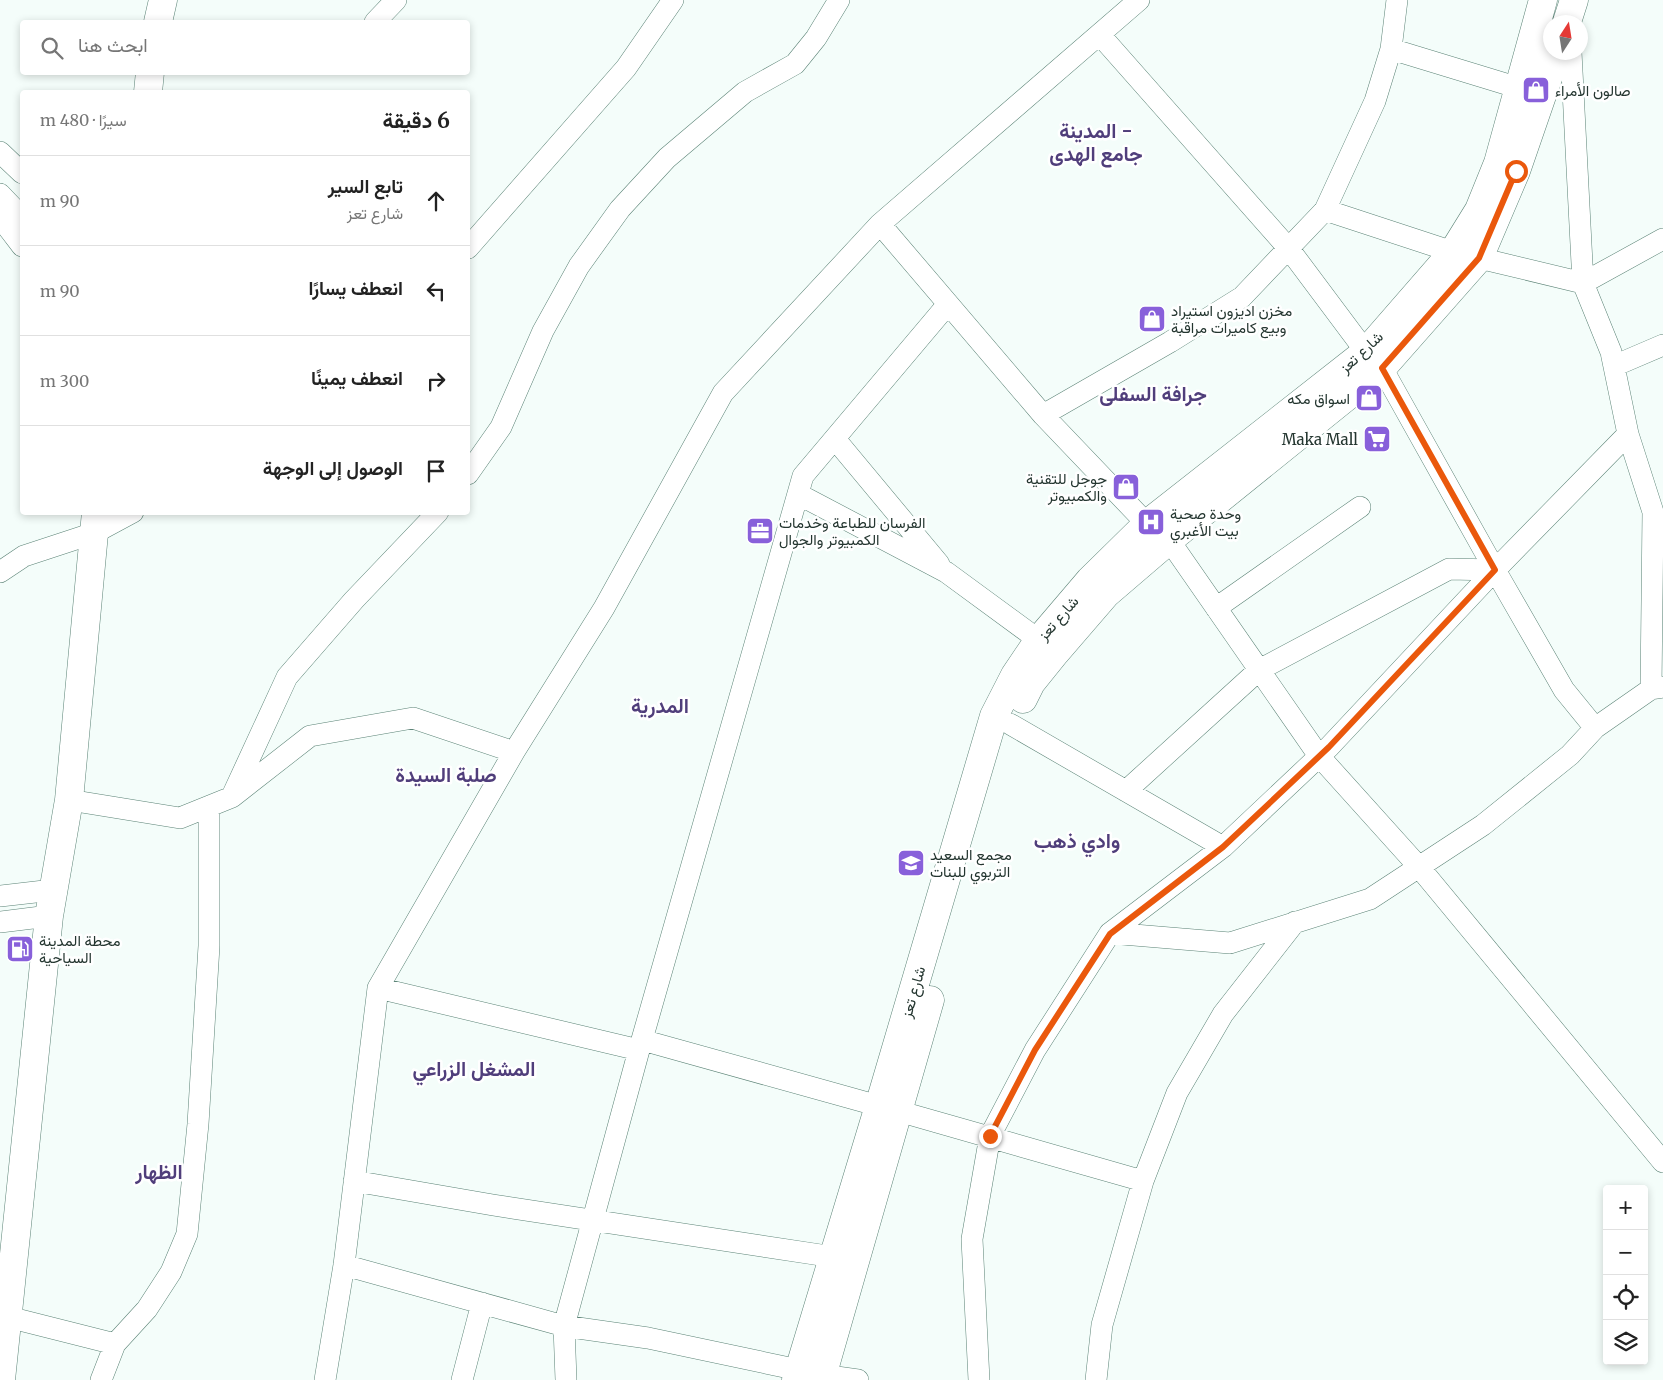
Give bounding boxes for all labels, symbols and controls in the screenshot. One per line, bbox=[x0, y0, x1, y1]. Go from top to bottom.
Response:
north arrow bbox=[1543, 15, 1588, 60]
search box bbox=[20, 20, 470, 75]
text: ابحث هنا bbox=[78, 33, 148, 57]
icon: search bbox=[38, 34, 66, 62]
shop icon: صالون الأمراء bbox=[1521, 75, 1551, 105]
place label: صالون الأمراء bbox=[1555, 81, 1631, 100]
text: 6 دقيقة bbox=[383, 107, 450, 134]
text: سيرًا · 480 m bbox=[40, 110, 127, 130]
district label: المدينة - جامع الهدى bbox=[1049, 118, 1143, 168]
route start bbox=[1505, 160, 1528, 183]
text: تابع السير bbox=[328, 174, 403, 198]
icon: ahead bbox=[422, 187, 450, 215]
text: 90 m bbox=[40, 191, 80, 211]
text: شارع تعز bbox=[347, 203, 403, 223]
text: انعطف يسارًا bbox=[309, 276, 403, 300]
icon: left bbox=[422, 277, 450, 305]
text: 90 m bbox=[40, 281, 80, 301]
place label: مخزن اديزون استيراد وبيع كاميرات مراقبة bbox=[1171, 301, 1292, 339]
shop icon: مخزن اديزون استيراد وبيع كاميرات مراقبة bbox=[1137, 304, 1167, 334]
street label: شارع تعز bbox=[1335, 327, 1388, 379]
text: انعطف يمينًا bbox=[311, 366, 403, 390]
icon: right bbox=[422, 367, 450, 395]
text: 300 m bbox=[40, 371, 89, 391]
district label: جرافة السفلى bbox=[1099, 381, 1207, 407]
shop icon: اسواق مكه bbox=[1354, 383, 1384, 413]
place label: اسواق مكه bbox=[1287, 389, 1350, 408]
supermarket icon: Maka Mall bbox=[1362, 424, 1392, 454]
place label: Maka Mall bbox=[1282, 430, 1358, 449]
text: الوصول إلى الوجهة bbox=[263, 456, 403, 480]
icon: arrive bbox=[422, 457, 450, 485]
place label: جوجل للتقنية والكمبيوتر bbox=[1026, 469, 1107, 505]
shop icon: جوجل للتقنية والكمبيوتر bbox=[1111, 472, 1141, 502]
place label: وحدة صحية بيت الأغبري bbox=[1170, 504, 1241, 544]
hospital icon: وحدة صحية بيت الأغبري bbox=[1136, 507, 1166, 537]
place label: الفرسان للطباعة وخدمات الكمبيوتر والجوال bbox=[779, 513, 926, 549]
office icon: الفرسان للطباعة وخدمات الكمبيوتر والجوال bbox=[745, 516, 775, 546]
street label: شارع تعز bbox=[1033, 592, 1084, 646]
district label: المدرية bbox=[631, 693, 689, 719]
district label: صلبة السيدة bbox=[395, 762, 497, 787]
district label: وادي ذهب bbox=[1034, 828, 1120, 858]
place label: مجمع السعيد التربوي للبنات bbox=[930, 845, 1012, 885]
school or university icon: مجمع السعيد التربوي للبنات bbox=[896, 848, 926, 878]
place label: محطة المدينة السياحية bbox=[39, 931, 121, 967]
fuel station icon: محطة المدينة السياحية bbox=[5, 934, 35, 964]
street label: شارع تعز bbox=[896, 964, 931, 1021]
district label: المشغل الزراعي bbox=[412, 1056, 536, 1086]
route end bbox=[979, 1125, 1002, 1148]
district label: الظهار bbox=[134, 1159, 183, 1185]
map controls bbox=[1603, 1185, 1648, 1365]
button: + bbox=[1603, 1185, 1648, 1230]
button: − bbox=[1603, 1230, 1648, 1275]
button: locate bbox=[1603, 1275, 1648, 1320]
button: layers bbox=[1603, 1320, 1648, 1365]

